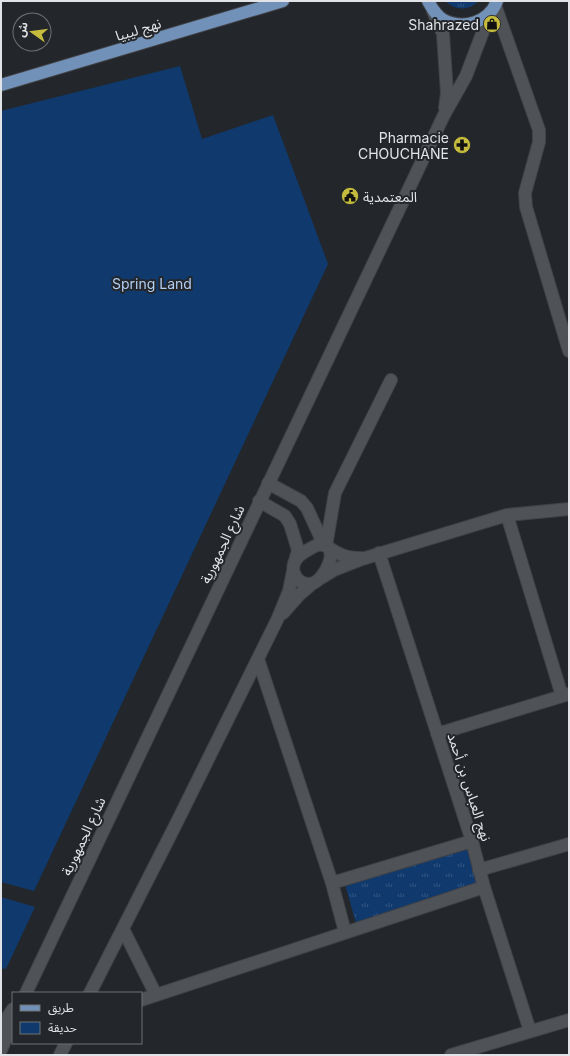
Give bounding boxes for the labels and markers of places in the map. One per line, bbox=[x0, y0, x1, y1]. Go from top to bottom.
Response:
shop icon: Shahrazed bbox=[482, 14, 502, 34]
place label: Shahrazed bbox=[408, 16, 479, 33]
place label: Pharmacie CHOUCHANE bbox=[358, 129, 449, 162]
pharmacy icon: Pharmacie CHOUCHANE bbox=[452, 135, 472, 155]
public building icon: المعتمدية bbox=[340, 186, 360, 206]
place label: المعتمدية bbox=[363, 188, 417, 205]

